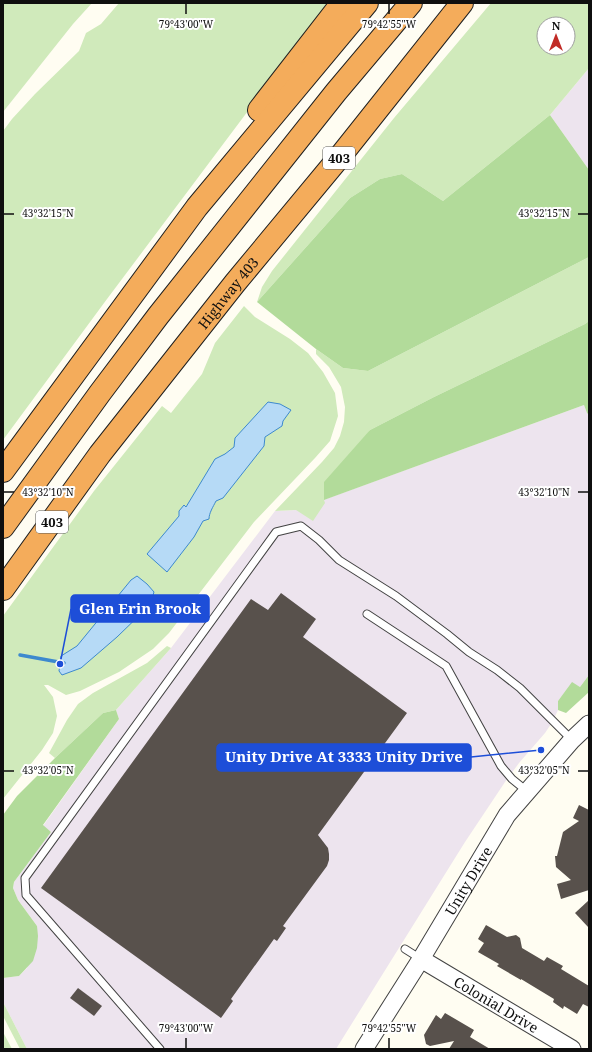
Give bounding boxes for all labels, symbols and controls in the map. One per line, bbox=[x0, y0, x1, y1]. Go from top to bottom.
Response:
north arrow bbox=[536, 16, 576, 56]
text: 79°43'00"W bbox=[159, 17, 214, 31]
text: 79°42'55"W bbox=[362, 17, 417, 31]
text: N bbox=[552, 18, 561, 33]
road number: 403 bbox=[323, 147, 355, 169]
text: 43°32'15"N bbox=[22, 206, 74, 220]
text: 43°32'15"N bbox=[518, 206, 570, 220]
street label: Highway 403 bbox=[193, 253, 262, 332]
text: 43°32'10"N bbox=[22, 485, 74, 499]
text: 43°32'10"N bbox=[518, 485, 570, 499]
road number: 403 bbox=[36, 511, 68, 533]
callout: Glen Erin Brook bbox=[71, 595, 209, 622]
text: Glen Erin Brook bbox=[79, 598, 201, 618]
callout: Unity Drive At 3333 Unity Drive bbox=[217, 744, 471, 771]
text: Unity Drive At 3333 Unity Drive bbox=[225, 746, 463, 766]
text: 43°32'05"N bbox=[22, 763, 74, 777]
text: 43°32'05"N bbox=[518, 763, 570, 777]
street label: Unity Drive bbox=[440, 843, 496, 918]
street label: Colonial Drive bbox=[451, 971, 542, 1037]
text: 79°43'00"W bbox=[159, 1021, 214, 1035]
text: 79°42'55"W bbox=[362, 1021, 417, 1035]

